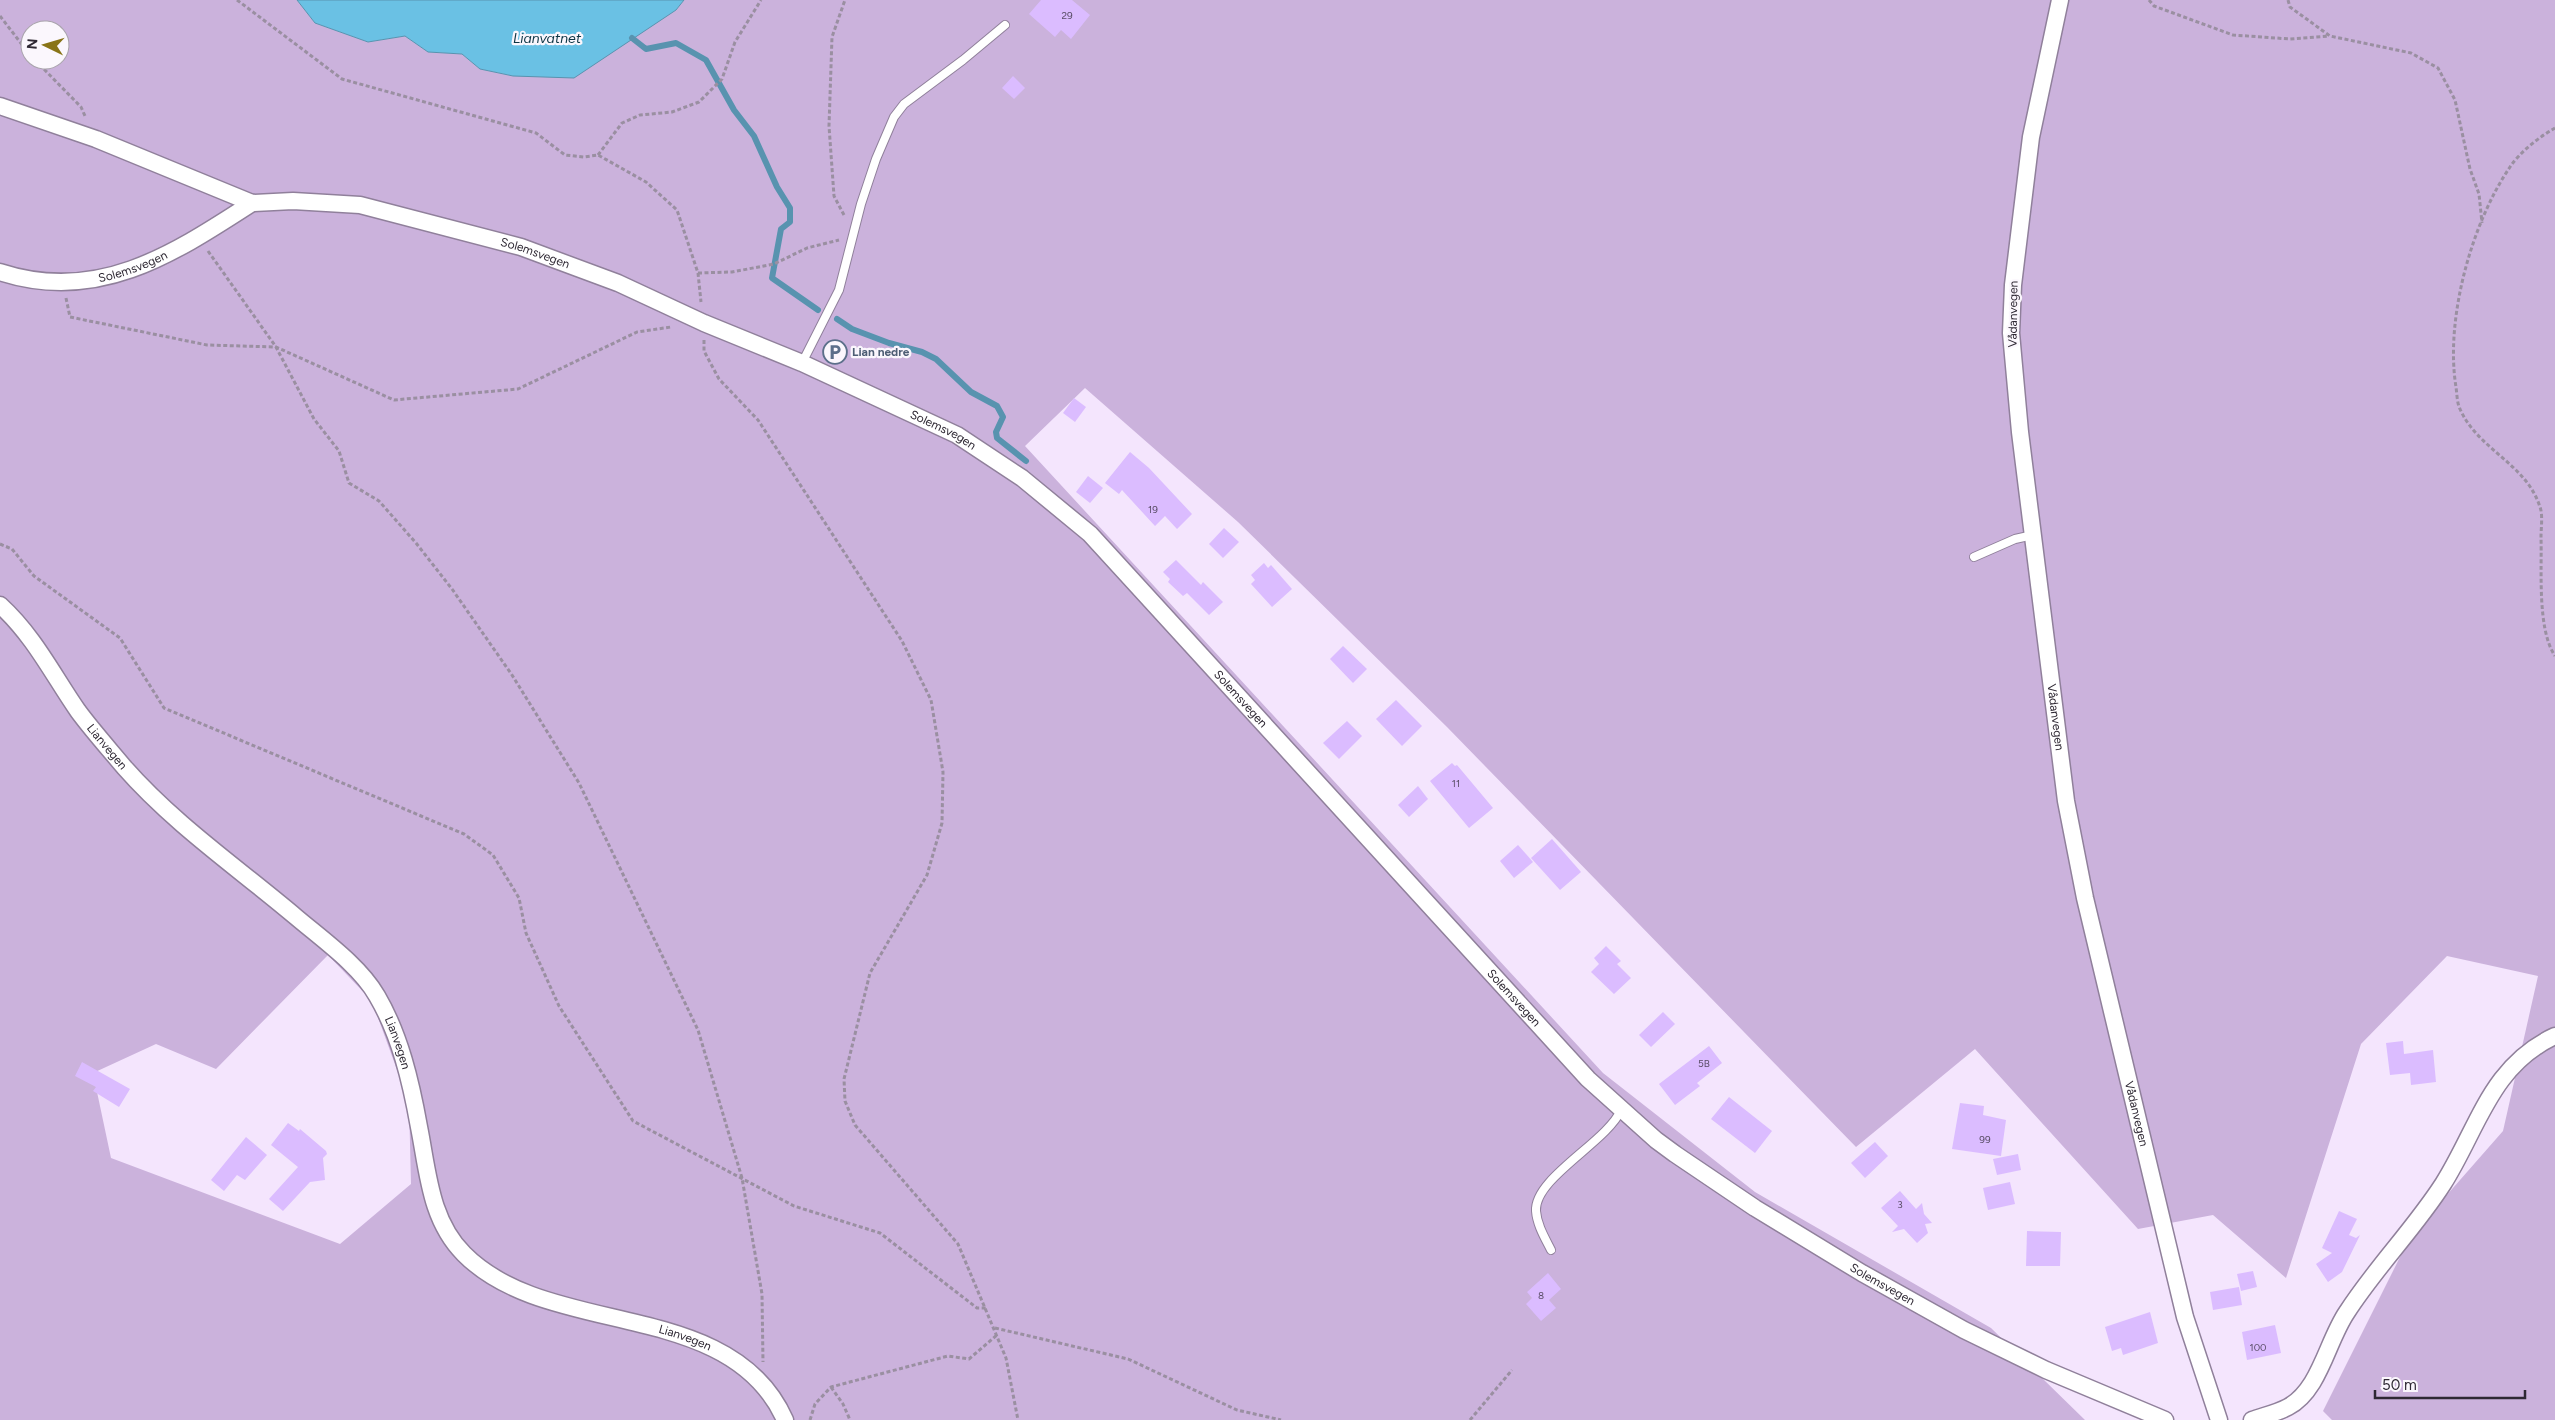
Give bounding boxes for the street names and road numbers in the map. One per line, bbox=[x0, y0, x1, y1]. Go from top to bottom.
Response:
street label: Solemsvegen bbox=[499, 235, 572, 272]
street label: Solemsvegen bbox=[97, 248, 170, 285]
street label: Vådanvegen bbox=[2005, 280, 2021, 347]
street label: Solemsvegen bbox=[908, 407, 979, 453]
street label: Solemsvegen bbox=[1211, 667, 1270, 730]
street label: Vådanvegen bbox=[2044, 683, 2067, 751]
street label: Lianvegen bbox=[84, 721, 130, 772]
street label: Solemsvegen bbox=[1484, 966, 1544, 1029]
street label: Lianvegen bbox=[382, 1014, 413, 1071]
street label: Vådanvegen bbox=[2122, 1080, 2151, 1148]
street label: Solemsvegen bbox=[1847, 1260, 1918, 1308]
street label: Lianvegen bbox=[657, 1322, 714, 1354]

